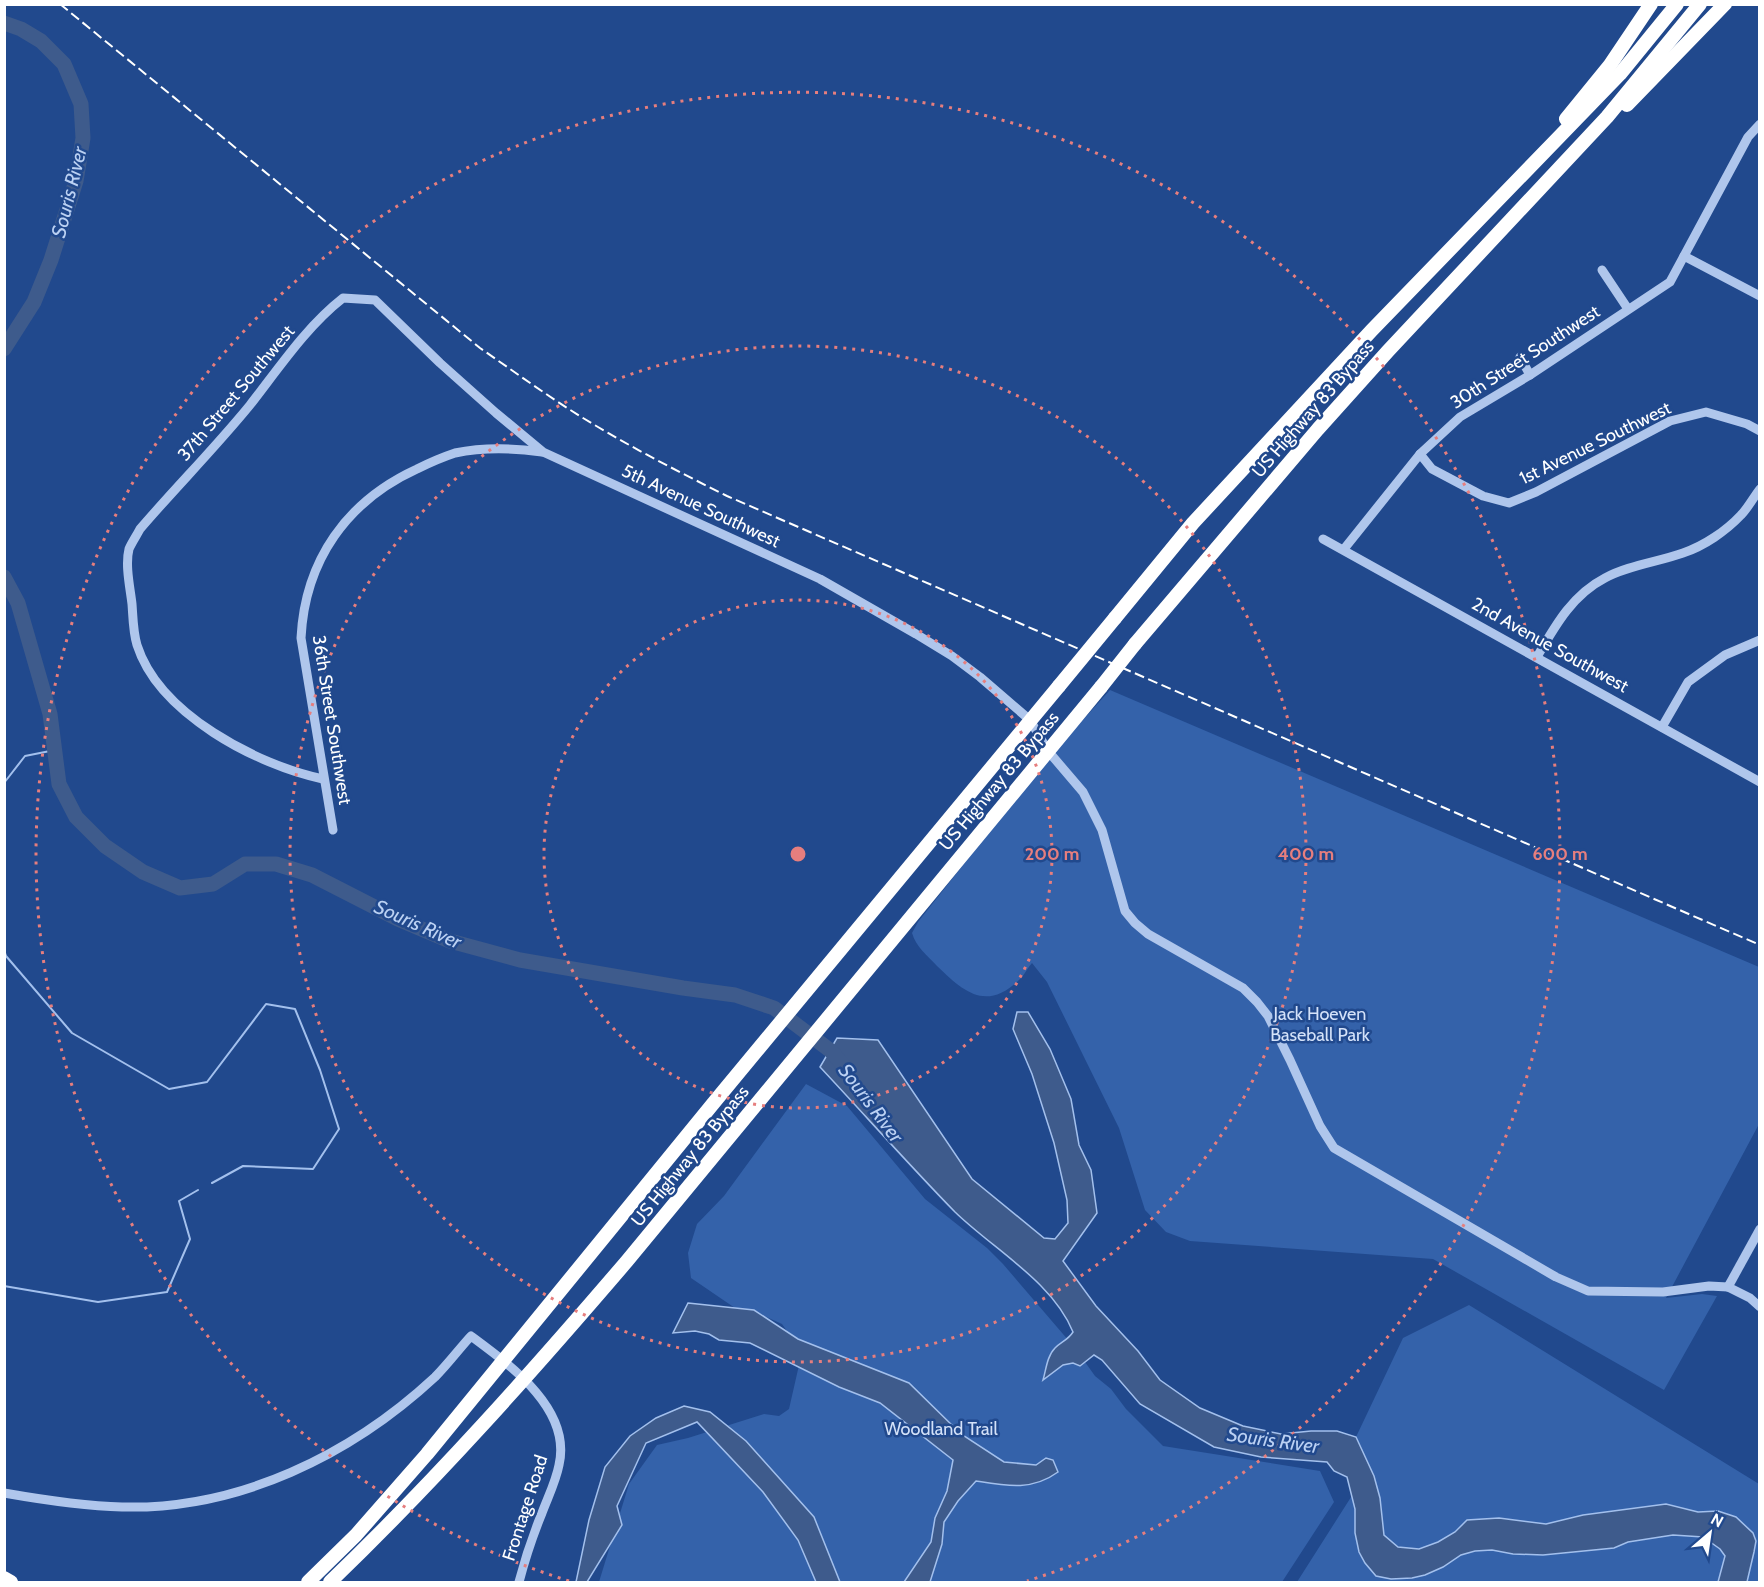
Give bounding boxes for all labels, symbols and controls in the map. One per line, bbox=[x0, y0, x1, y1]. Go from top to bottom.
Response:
water label: Souris River bbox=[46, 143, 92, 240]
street label: 30th Street Southwest bbox=[1446, 300, 1604, 414]
street label: 37th Street Southwest bbox=[173, 321, 299, 465]
street label: US Highway 83 Bypass bbox=[1247, 336, 1379, 482]
street label: 1st Avenue Southwest bbox=[1516, 397, 1674, 489]
street label: 5th Avenue Southwest bbox=[618, 460, 784, 552]
street label: 2nd Avenue Southwest bbox=[1468, 593, 1632, 697]
street label: 36th Street Southwest bbox=[308, 634, 356, 806]
street label: US Highway 83 Bypass bbox=[934, 707, 1064, 855]
text: 200 m bbox=[1025, 843, 1079, 865]
text: 400 m bbox=[1278, 843, 1334, 865]
text: 600 m bbox=[1532, 843, 1588, 865]
centre of rings bbox=[788, 844, 808, 864]
water label: Souris River bbox=[371, 894, 466, 954]
park label: Jack Hoeven Baseball Park bbox=[1270, 1003, 1371, 1046]
water label: Souris River bbox=[834, 1059, 909, 1148]
street label: US Highway 83 Bypass bbox=[626, 1081, 754, 1231]
park label: Woodland Trail bbox=[884, 1418, 998, 1440]
water label: Souris River bbox=[1225, 1422, 1321, 1458]
street label: Frontage Road bbox=[498, 1452, 552, 1564]
north arrow bbox=[1680, 1503, 1740, 1563]
text: N bbox=[1707, 1509, 1727, 1531]

